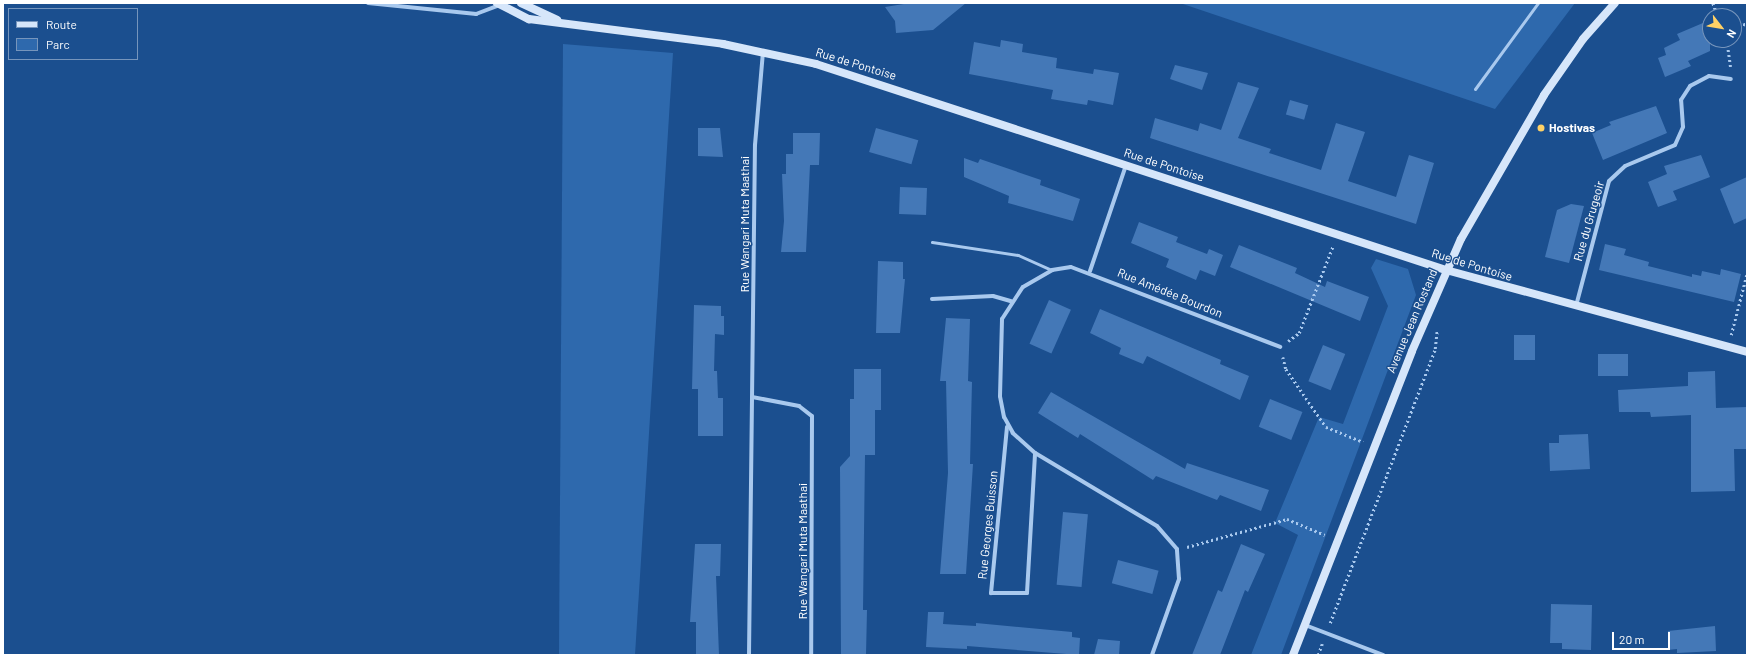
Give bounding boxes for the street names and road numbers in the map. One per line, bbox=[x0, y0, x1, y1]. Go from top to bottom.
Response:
street label: Rue de Pontoise bbox=[814, 45, 898, 83]
street label: Rue de Pontoise bbox=[1122, 145, 1206, 185]
street label: Rue Wangari Muta Maathai bbox=[738, 156, 752, 292]
street label: Rue du Grugeoir bbox=[1571, 179, 1607, 263]
street label: Rue de Pontoise bbox=[1430, 246, 1514, 284]
street label: Rue Amédée Bourdon bbox=[1115, 265, 1225, 321]
street label: Avenue Jean Rostand bbox=[1384, 267, 1440, 375]
street label: Rue Georges Buisson bbox=[975, 470, 1001, 580]
street label: Rue Wangari Muta Maathai bbox=[796, 483, 810, 619]

